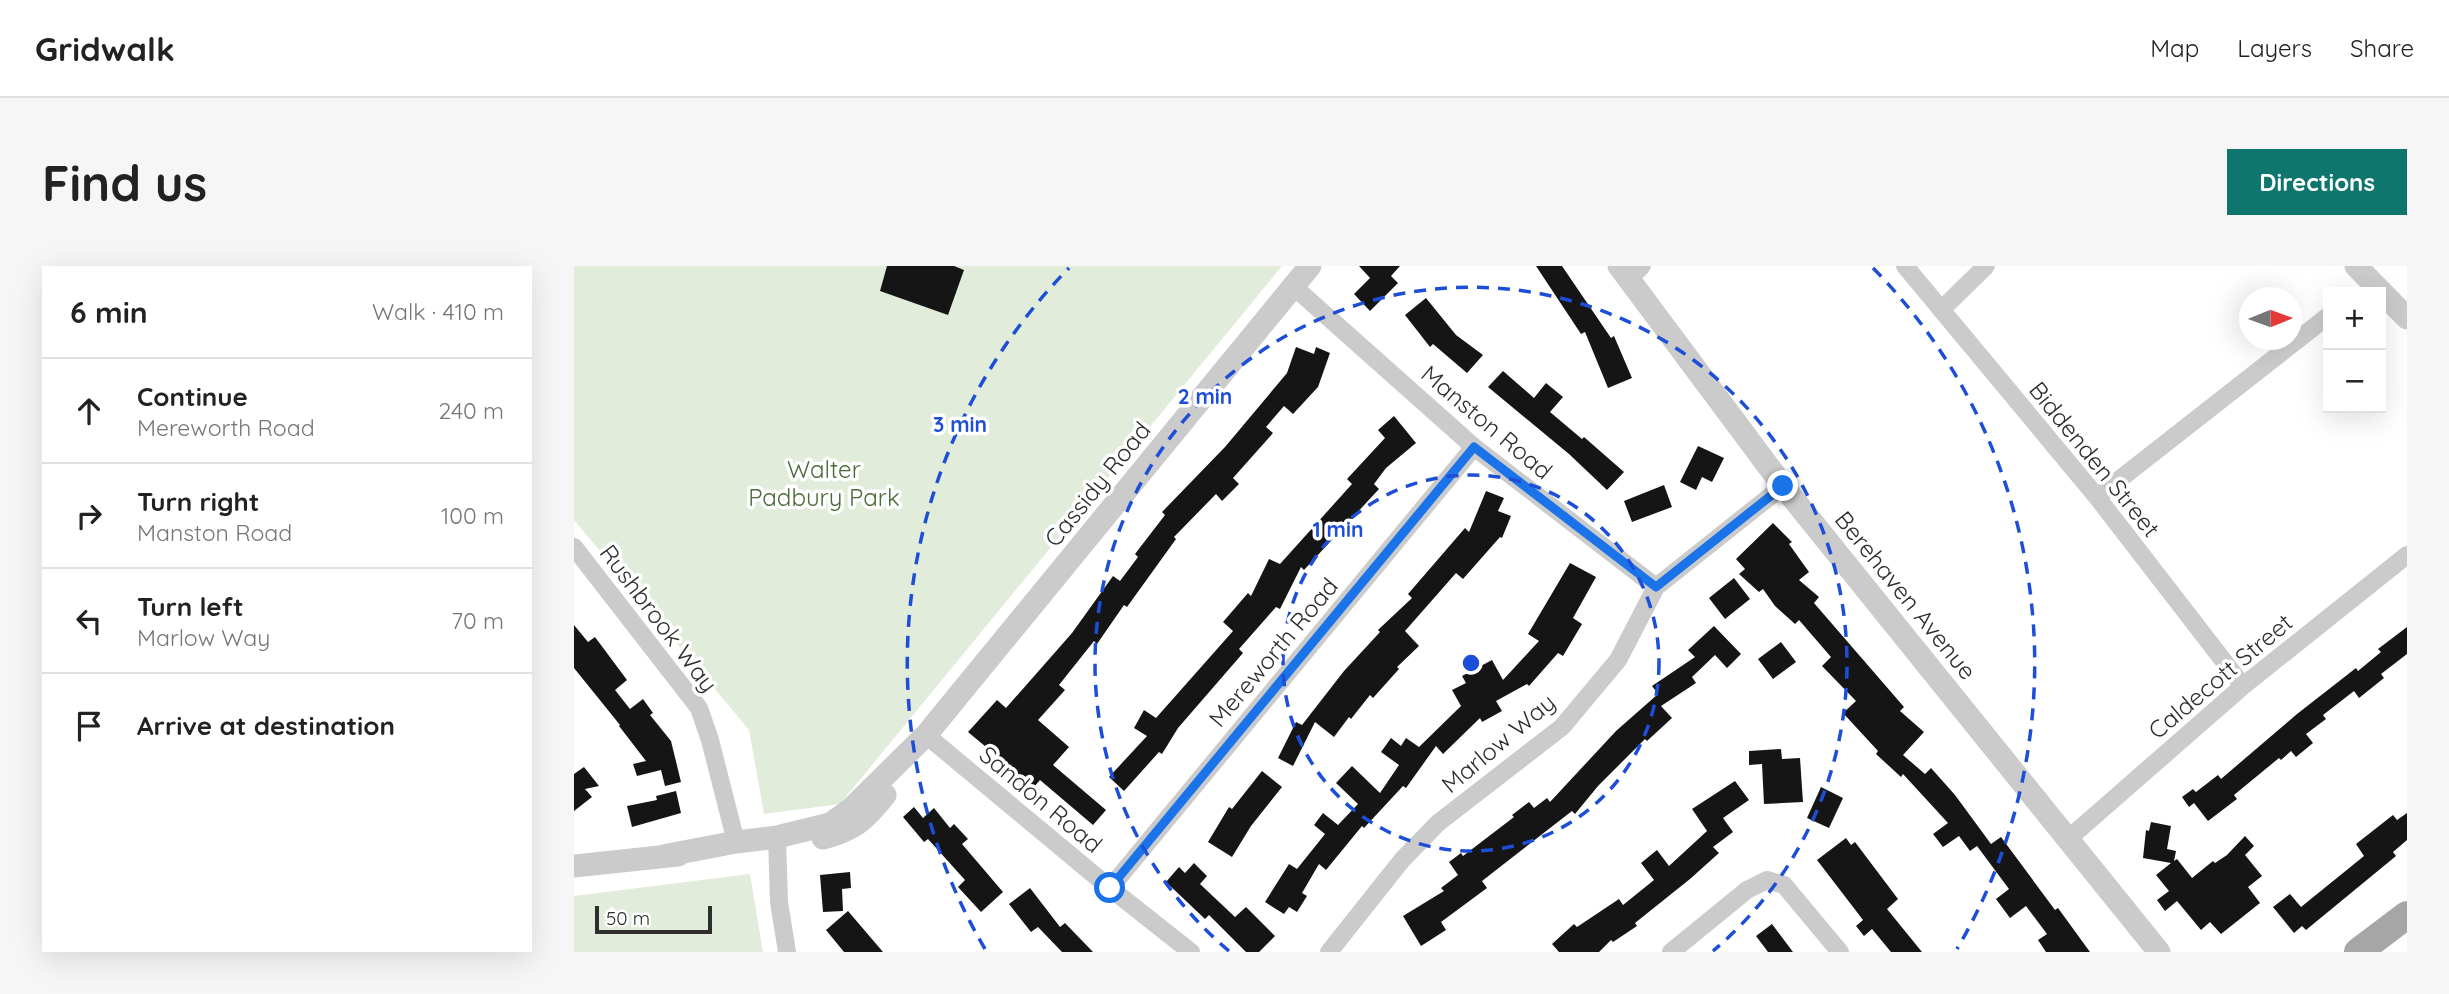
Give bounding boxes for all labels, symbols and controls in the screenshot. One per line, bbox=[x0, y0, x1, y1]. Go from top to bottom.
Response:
text: Gridwalk bbox=[35, 28, 175, 69]
text: Map bbox=[2150, 33, 2199, 63]
text: Layers bbox=[2237, 33, 2312, 63]
text: Share bbox=[2350, 33, 2414, 63]
button: Directions bbox=[2227, 149, 2407, 215]
text: Find us bbox=[42, 152, 207, 213]
north arrow bbox=[2239, 287, 2302, 350]
map controls bbox=[2323, 287, 2386, 413]
button: + bbox=[2323, 287, 2386, 350]
text: 6 min bbox=[70, 293, 148, 331]
text: Walk · 410 m bbox=[372, 297, 504, 326]
button: − bbox=[2323, 350, 2386, 413]
street label: Manston Road bbox=[1415, 358, 1559, 486]
street label: Biddenden Street bbox=[2023, 375, 2167, 543]
text: Continue bbox=[137, 380, 248, 413]
text: 2 min bbox=[1178, 383, 1232, 409]
icon: ahead bbox=[70, 392, 108, 430]
text: 240 m bbox=[439, 396, 504, 425]
text: 3 min bbox=[933, 411, 987, 437]
text: Mereworth Road bbox=[137, 413, 315, 442]
street label: Cassidy Road bbox=[1037, 415, 1157, 553]
park label: Walter Padbury Park bbox=[748, 454, 900, 512]
route end bbox=[1767, 470, 1798, 501]
text: Turn right bbox=[137, 485, 259, 518]
icon: right bbox=[70, 497, 108, 535]
text: 100 m bbox=[441, 501, 504, 530]
street label: Berehaven Avenue bbox=[1829, 505, 1983, 685]
text: 1 min bbox=[1313, 516, 1363, 542]
text: Manston Road bbox=[137, 518, 292, 547]
street label: Rushbrook Way bbox=[594, 538, 724, 698]
street label: Mereworth Road bbox=[1202, 571, 1344, 733]
text: Turn left bbox=[137, 590, 244, 623]
icon: left bbox=[70, 602, 108, 640]
text: 70 m bbox=[451, 606, 504, 635]
street label: Caldecott Street bbox=[2142, 607, 2298, 745]
text: Marlow Way bbox=[137, 623, 270, 652]
centre of rings bbox=[1459, 651, 1483, 675]
street label: Marlow Way bbox=[1435, 687, 1561, 799]
icon: arrive bbox=[70, 707, 108, 745]
text: Arrive at destination bbox=[137, 709, 395, 742]
street label: Sandon Road bbox=[974, 739, 1108, 859]
route start bbox=[1094, 872, 1125, 903]
scale bar bbox=[595, 903, 712, 935]
text: 50 m bbox=[606, 906, 650, 930]

